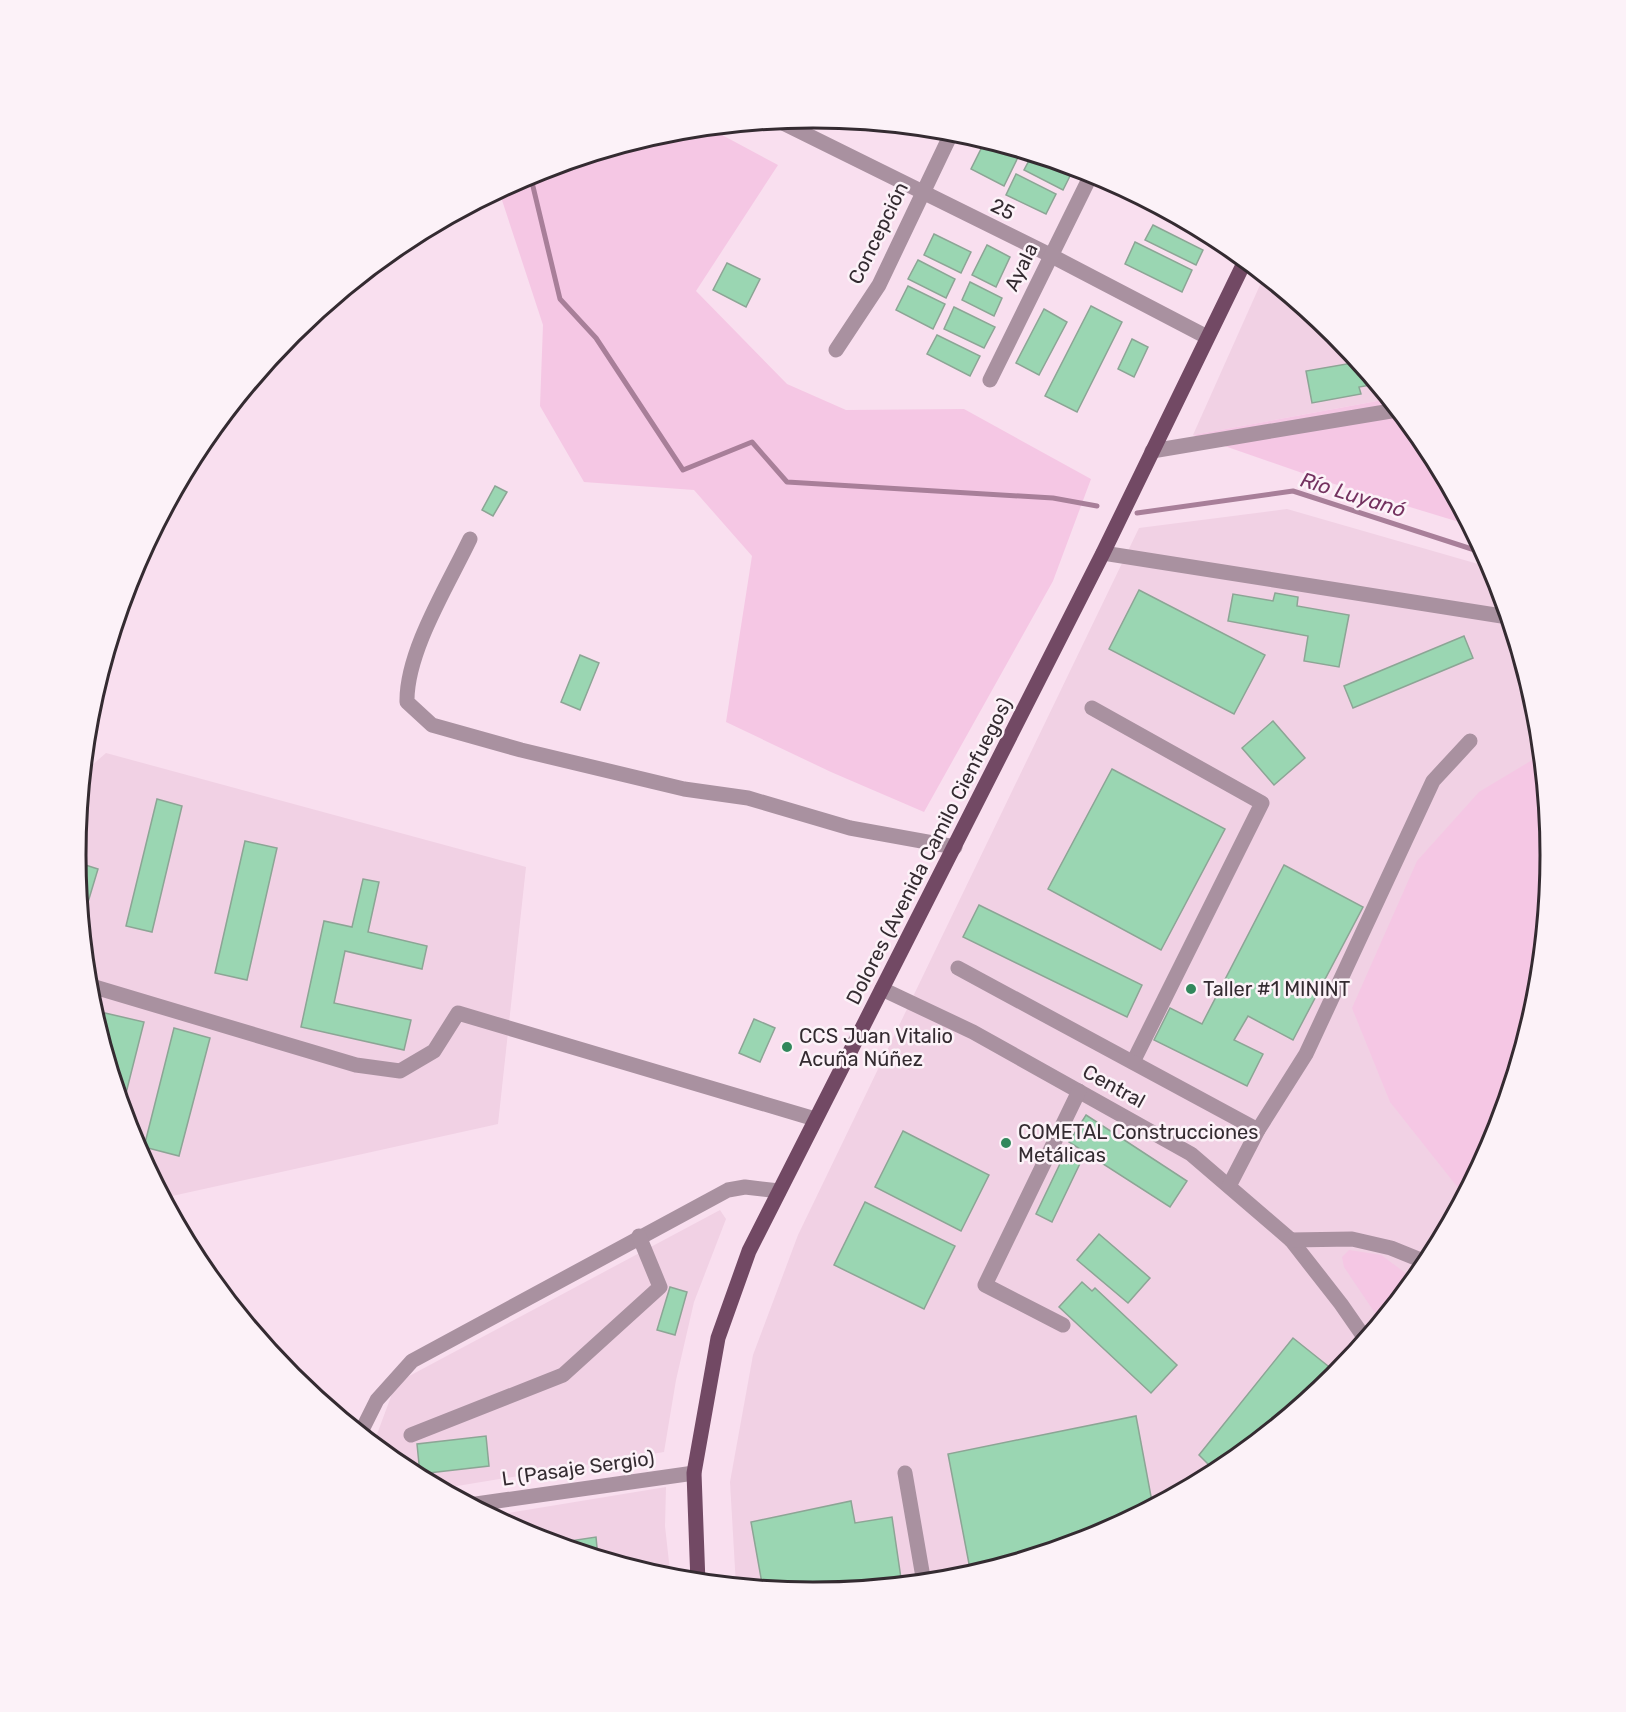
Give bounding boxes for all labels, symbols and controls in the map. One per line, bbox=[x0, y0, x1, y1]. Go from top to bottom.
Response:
street label: Concepción bbox=[843, 178, 913, 288]
street label: 25 bbox=[987, 193, 1019, 225]
street label: Ayala bbox=[999, 239, 1043, 295]
water label: Río Luyanó bbox=[1297, 467, 1409, 522]
street label: Dolores (Avenida Camilo Cienfuegos) bbox=[841, 694, 1017, 1008]
place label: Taller #1 MININT bbox=[1203, 977, 1351, 1001]
marker: Taller #1 MININT bbox=[1184, 982, 1198, 996]
place label: CCS Juan Vitalio Acuña Núñez bbox=[799, 1024, 953, 1071]
marker: CCS Juan Vitalio Acuña Núñez bbox=[780, 1040, 794, 1054]
street label: Central bbox=[1079, 1059, 1149, 1113]
place label: COMETAL Construcciones Metálicas bbox=[1018, 1120, 1259, 1167]
marker: COMETAL Construcciones Metálicas bbox=[999, 1136, 1013, 1150]
street label: L (Pasaje Sergio) bbox=[500, 1445, 656, 1491]

